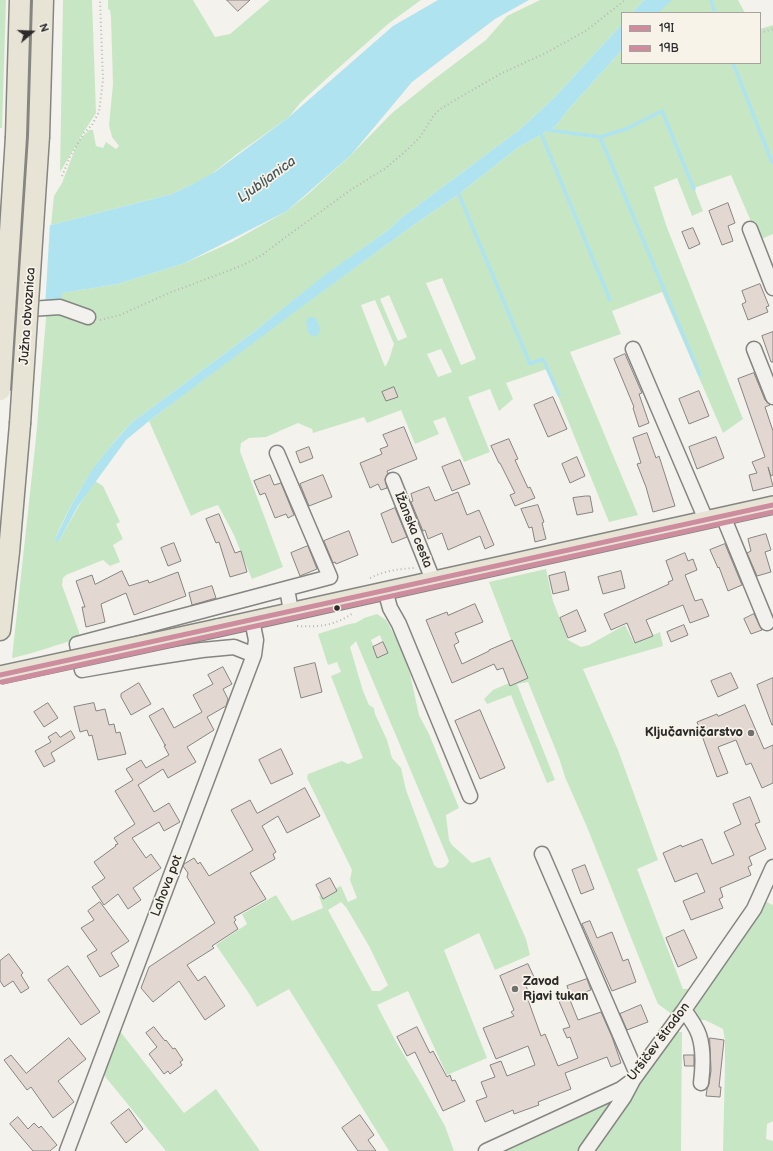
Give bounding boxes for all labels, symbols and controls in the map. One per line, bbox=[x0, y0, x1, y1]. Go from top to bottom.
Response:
north arrow bbox=[12, 12, 52, 52]
legend bbox=[621, 12, 761, 64]
text: 19I bbox=[659, 21, 674, 36]
text: N bbox=[36, 22, 51, 34]
text: 19B bbox=[659, 41, 679, 56]
water label: Ljubljanica bbox=[235, 153, 299, 207]
street label: Južna obvoznica bbox=[17, 267, 39, 365]
street label: Ižanska cesta bbox=[391, 490, 435, 570]
unlabelled marker bbox=[332, 603, 342, 613]
place label: Ključavničarstvo bbox=[645, 725, 743, 741]
marker: Ključavničarstvo bbox=[746, 728, 756, 738]
street label: Lahova pot bbox=[148, 853, 186, 919]
place label: Zavod Rjavi tukan bbox=[523, 974, 589, 1005]
marker: Zavod Rjavi tukan bbox=[510, 984, 520, 994]
street label: Uršičev štradon bbox=[624, 1000, 694, 1084]

